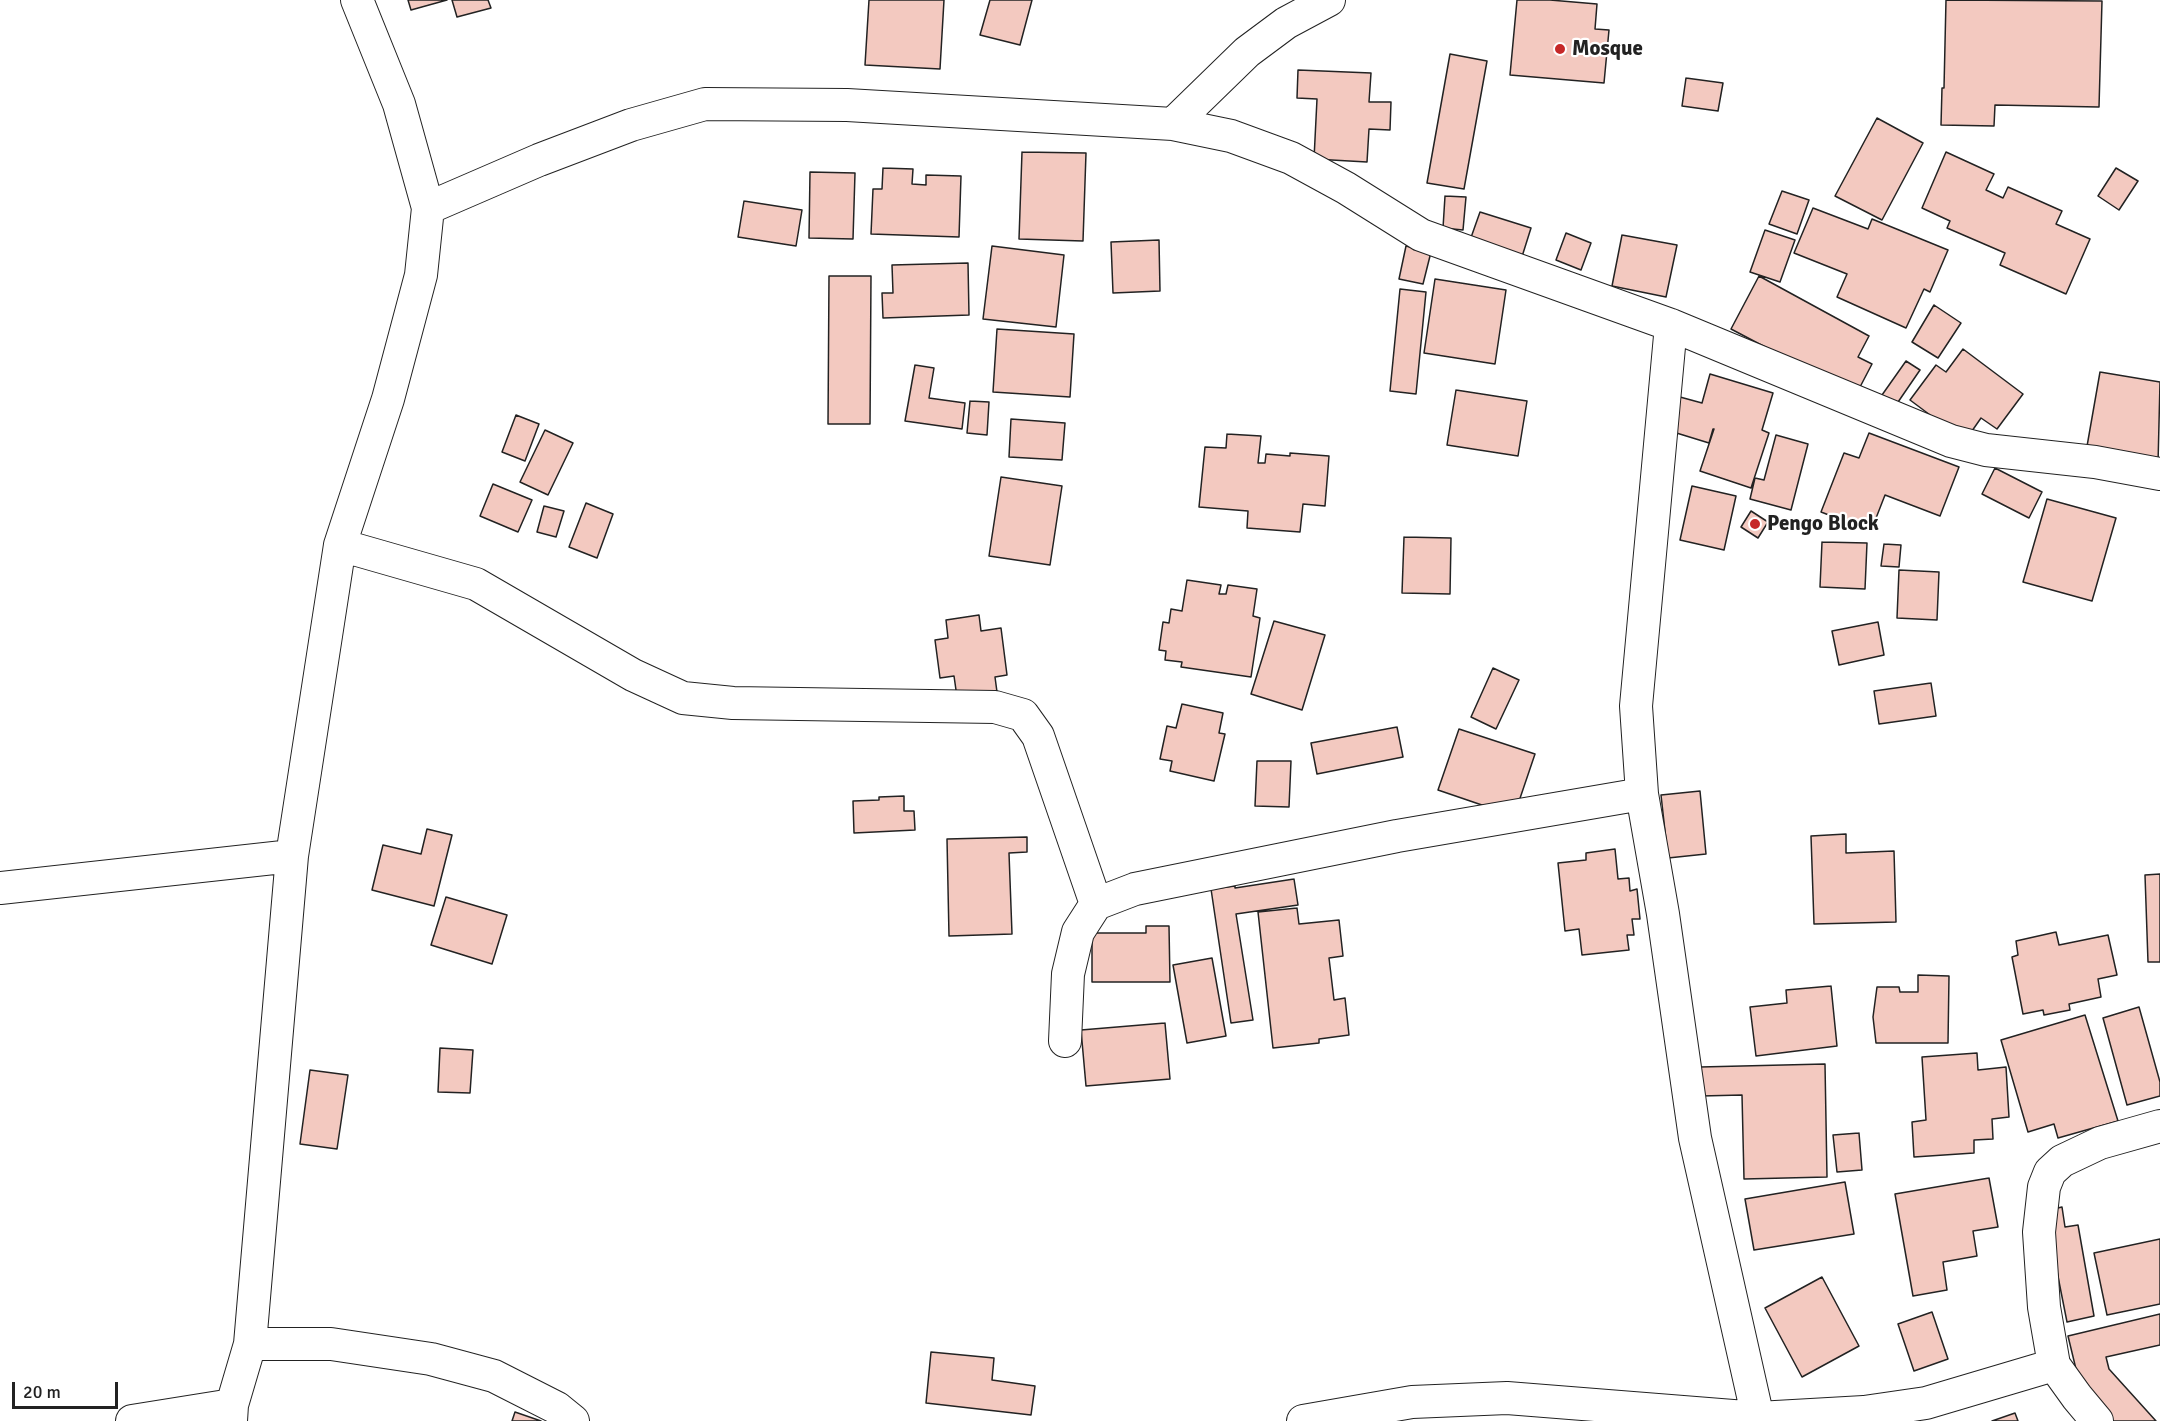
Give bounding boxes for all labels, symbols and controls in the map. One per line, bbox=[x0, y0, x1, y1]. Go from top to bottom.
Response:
place label: Mosque bbox=[1572, 36, 1643, 62]
marker: Mosque bbox=[1553, 42, 1567, 56]
place label: Pengo Block bbox=[1767, 511, 1879, 537]
marker: Pengo Block bbox=[1748, 517, 1762, 531]
scale bar bbox=[15, 1370, 122, 1408]
text: 20 m bbox=[23, 1381, 61, 1403]

